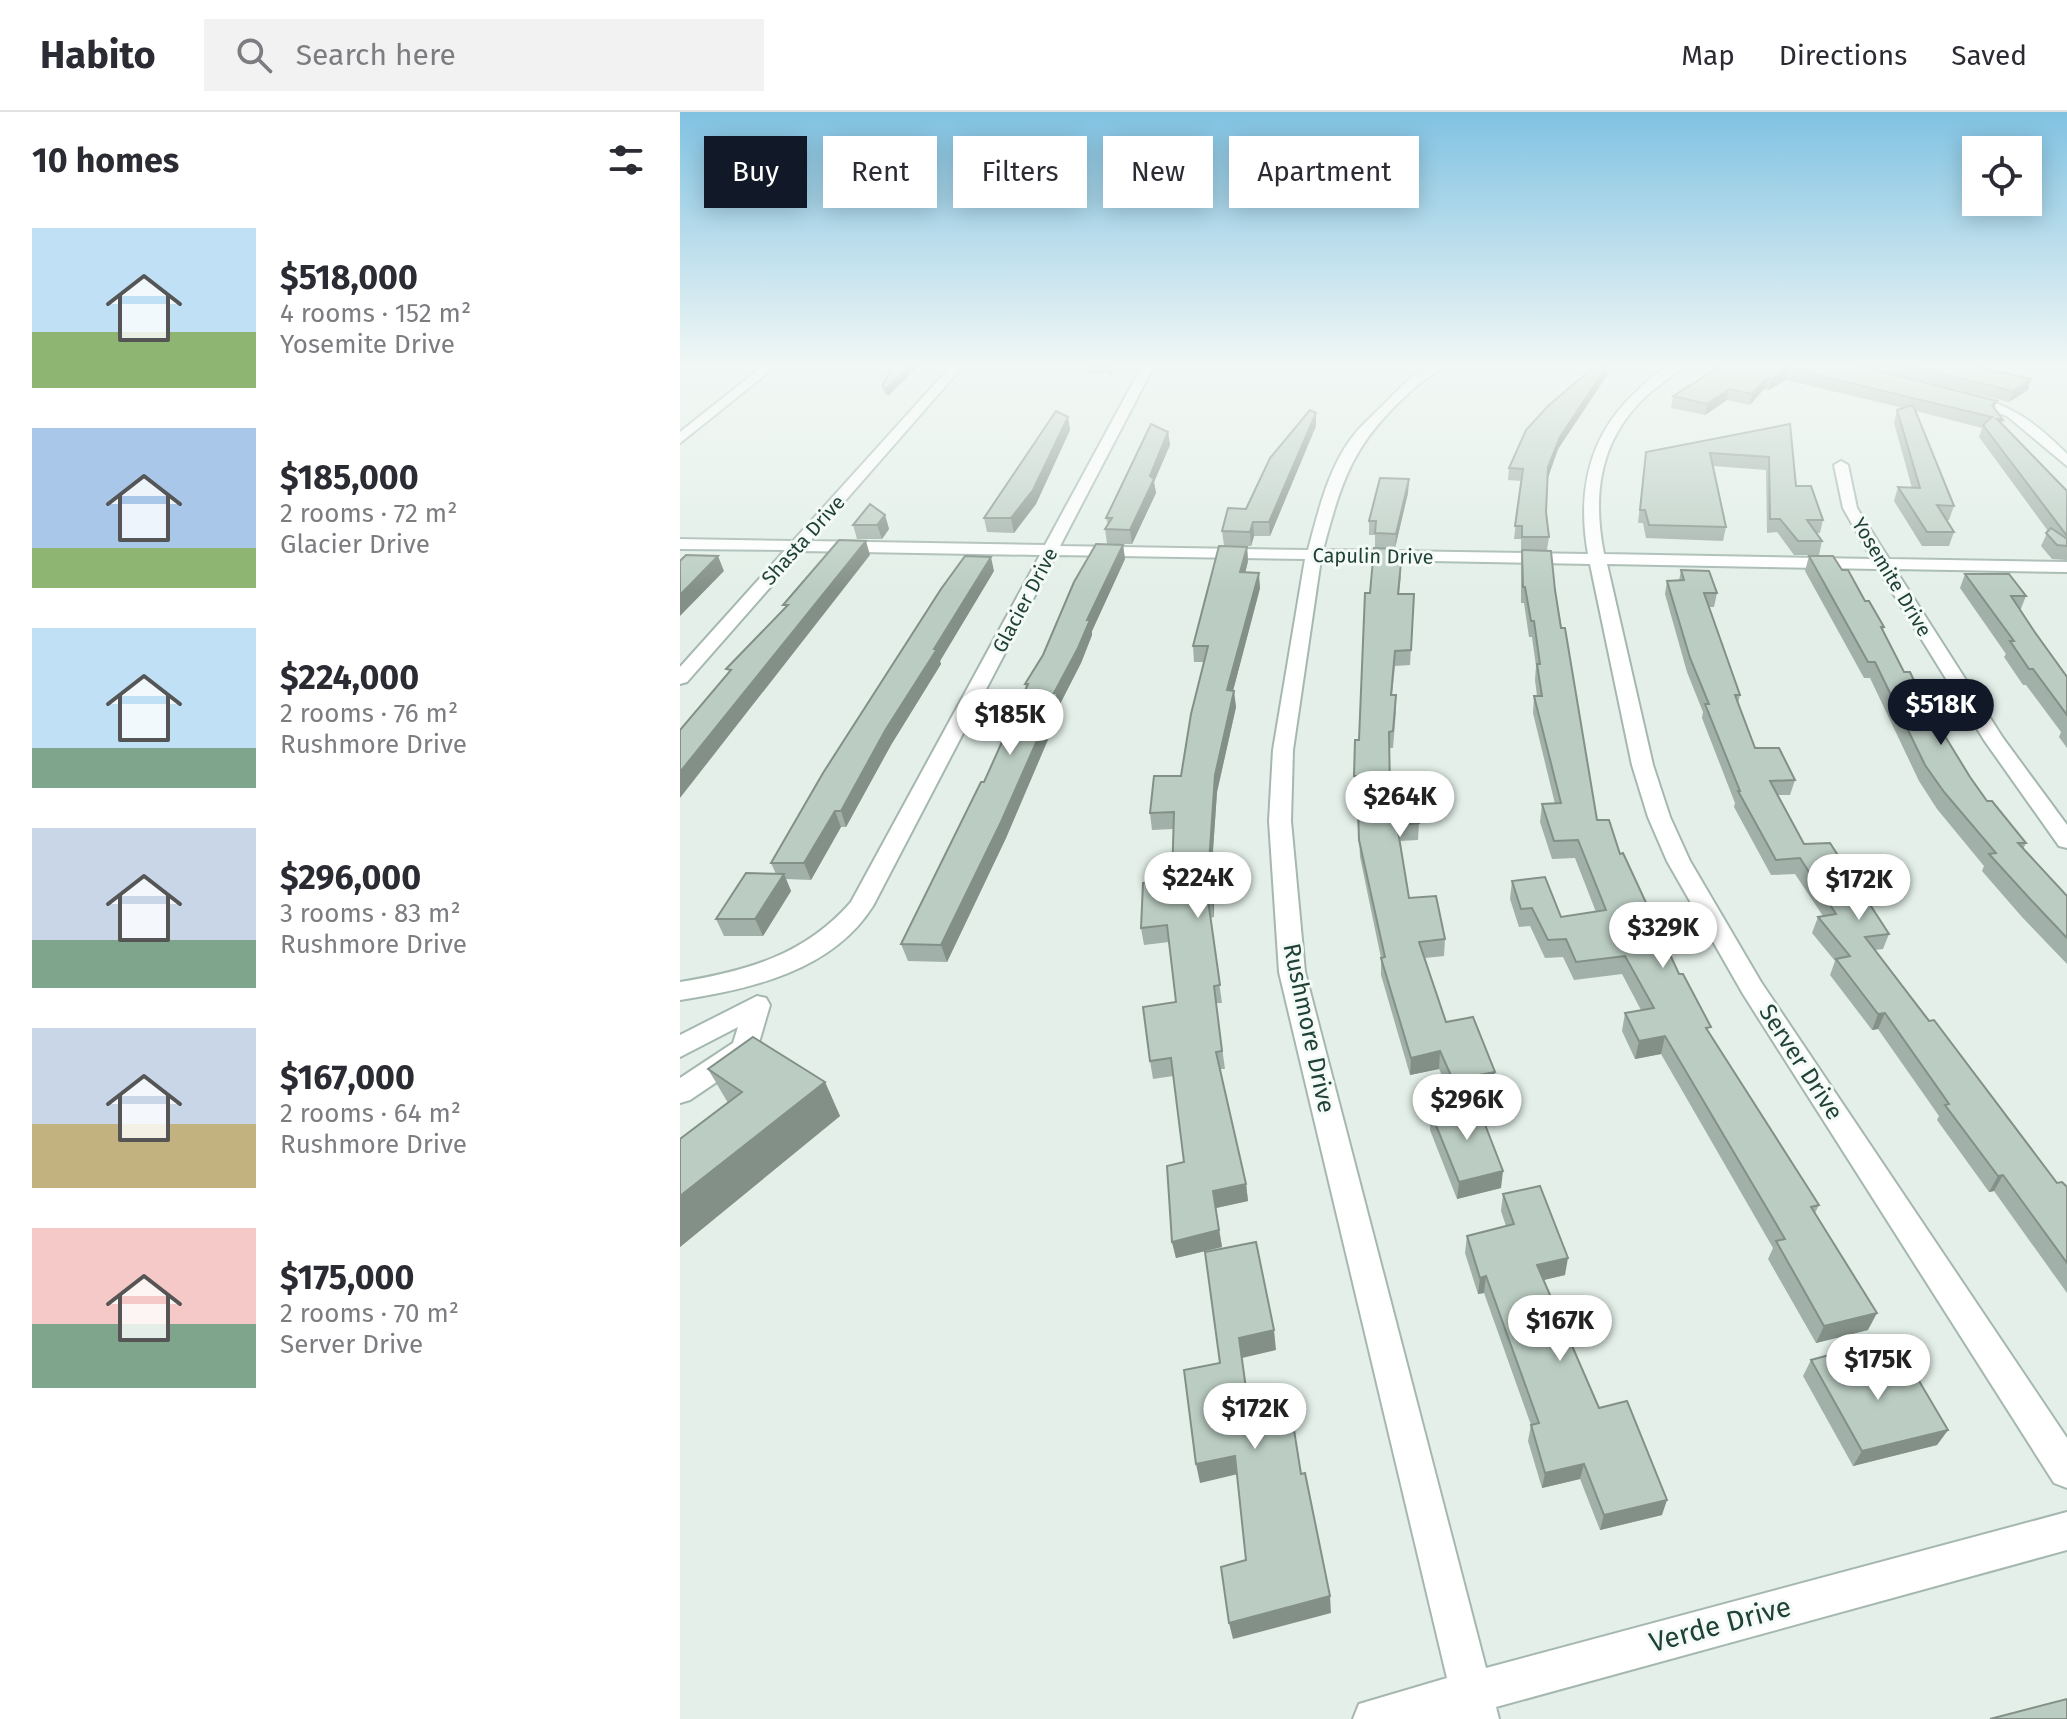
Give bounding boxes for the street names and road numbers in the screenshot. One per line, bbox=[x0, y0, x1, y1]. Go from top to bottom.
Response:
street label: Shasta Drive bbox=[756, 490, 850, 590]
street label: Yosemite Drive bbox=[1847, 513, 1937, 641]
street label: Glacier Drive bbox=[987, 543, 1063, 657]
street label: Capulin Drive bbox=[1312, 543, 1434, 569]
street label: Rushmore Drive bbox=[1277, 941, 1341, 1115]
street label: Server Drive bbox=[1753, 999, 1849, 1125]
street label: Verde Drive bbox=[1646, 1590, 1795, 1659]

